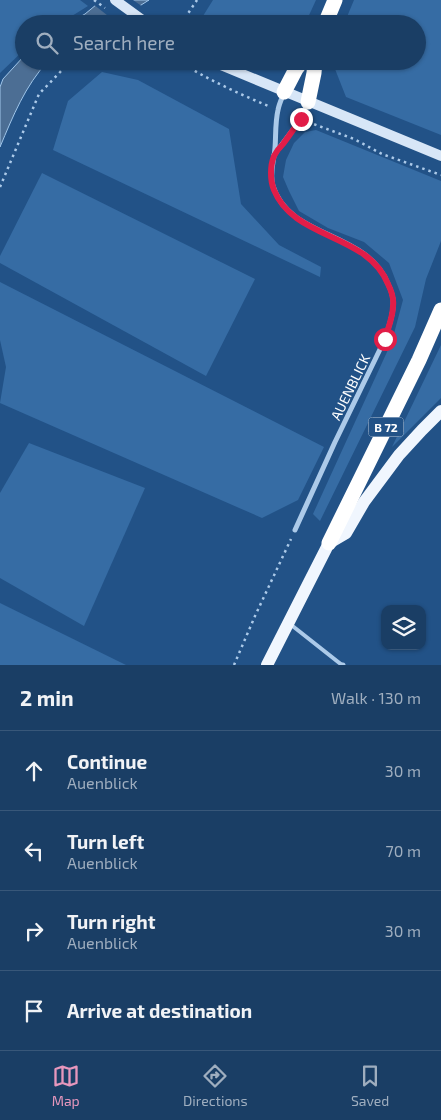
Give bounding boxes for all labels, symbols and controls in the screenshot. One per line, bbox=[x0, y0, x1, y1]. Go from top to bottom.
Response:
search box bbox=[15, 15, 426, 70]
icon: search bbox=[33, 29, 61, 57]
text: Search here bbox=[73, 31, 175, 54]
route end bbox=[290, 108, 313, 131]
route start bbox=[374, 328, 397, 351]
street label: AUENBLICK bbox=[327, 350, 374, 423]
road number: B 72 bbox=[368, 418, 404, 437]
map controls bbox=[381, 605, 426, 650]
button: layers bbox=[381, 605, 426, 650]
text: 2 min bbox=[20, 685, 74, 710]
text: Walk · 130 m bbox=[331, 688, 421, 707]
text: Continue bbox=[67, 750, 147, 773]
icon: ahead bbox=[20, 757, 48, 785]
text: 30 m bbox=[385, 761, 421, 780]
text: Auenblick bbox=[67, 773, 138, 792]
text: Turn left bbox=[67, 830, 144, 853]
icon: left bbox=[20, 837, 48, 865]
text: 70 m bbox=[386, 841, 421, 860]
text: Auenblick bbox=[67, 853, 138, 872]
text: Turn right bbox=[67, 910, 155, 933]
icon: right bbox=[20, 917, 48, 945]
text: 30 m bbox=[385, 921, 421, 940]
text: Auenblick bbox=[67, 933, 138, 952]
icon: arrive bbox=[20, 997, 48, 1025]
text: Arrive at destination bbox=[67, 999, 252, 1022]
tab: Map bbox=[52, 1062, 80, 1109]
tab: Directions bbox=[183, 1062, 248, 1109]
tab: Saved bbox=[351, 1062, 389, 1109]

